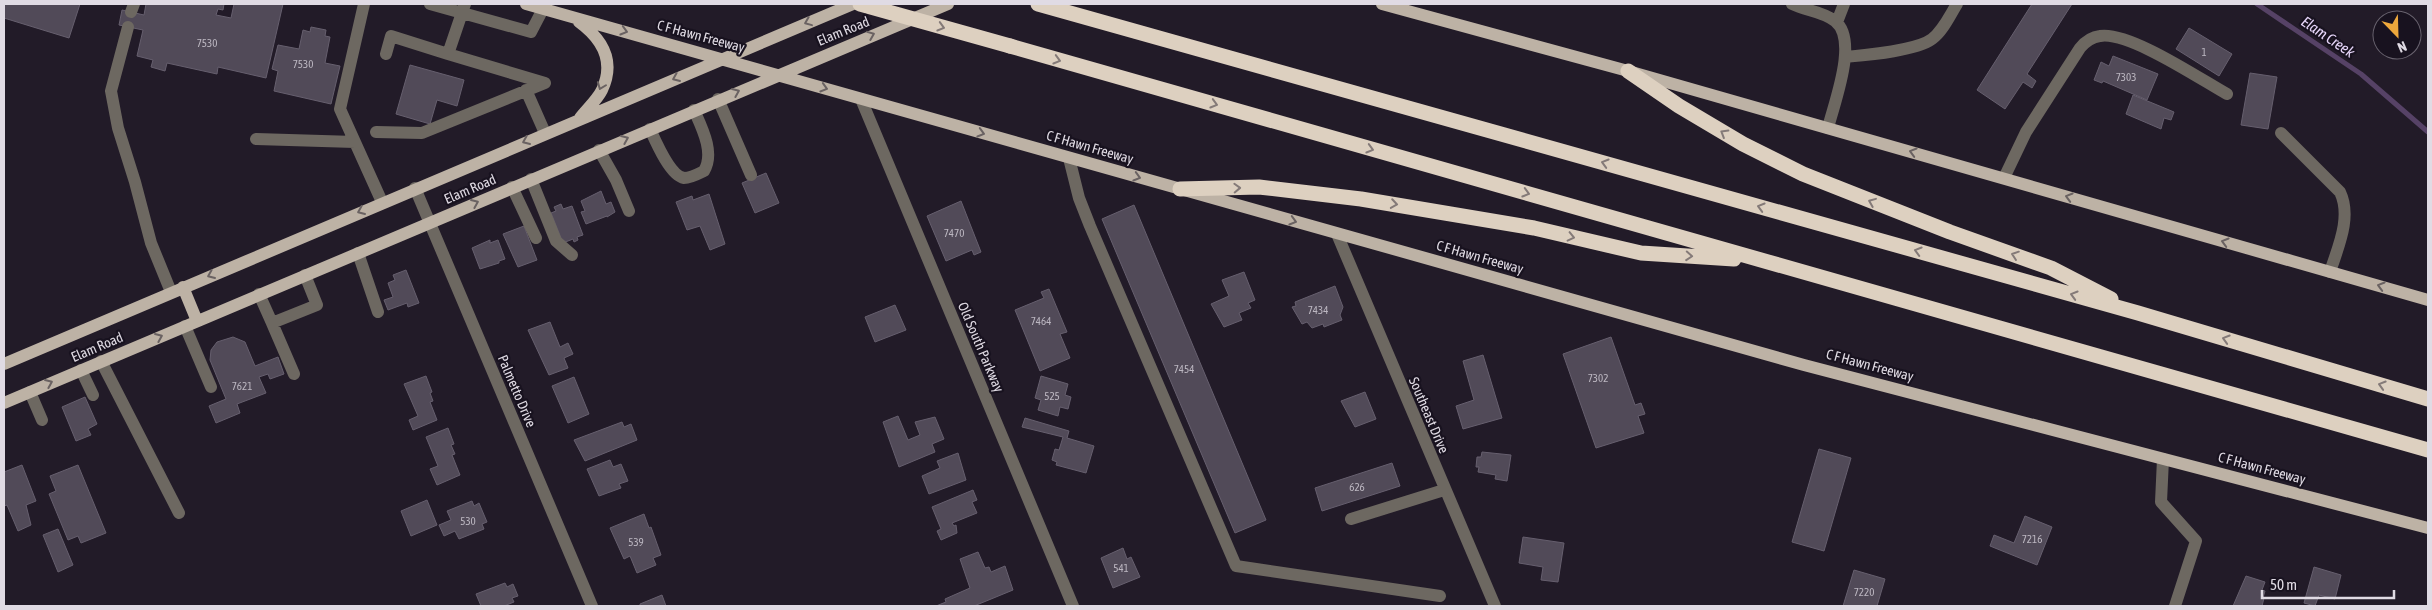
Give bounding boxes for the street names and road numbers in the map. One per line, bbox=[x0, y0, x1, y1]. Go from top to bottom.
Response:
street label: Elam Road bbox=[815, 13, 871, 49]
street label: C F Hawn Freeway bbox=[655, 17, 747, 55]
street label: C F Hawn Freeway bbox=[1045, 127, 1136, 167]
street label: Elam Road bbox=[442, 171, 498, 207]
street label: C F Hawn Freeway bbox=[1435, 237, 1526, 277]
street label: Old South Parkway bbox=[955, 300, 1007, 395]
street label: Elam Road bbox=[69, 329, 125, 365]
street label: C F Hawn Freeway bbox=[1824, 346, 1916, 384]
street label: Palmetto Drive bbox=[495, 353, 539, 429]
street label: Southeast Drive bbox=[1406, 375, 1452, 455]
street label: C F Hawn Freeway bbox=[2216, 449, 2308, 487]

